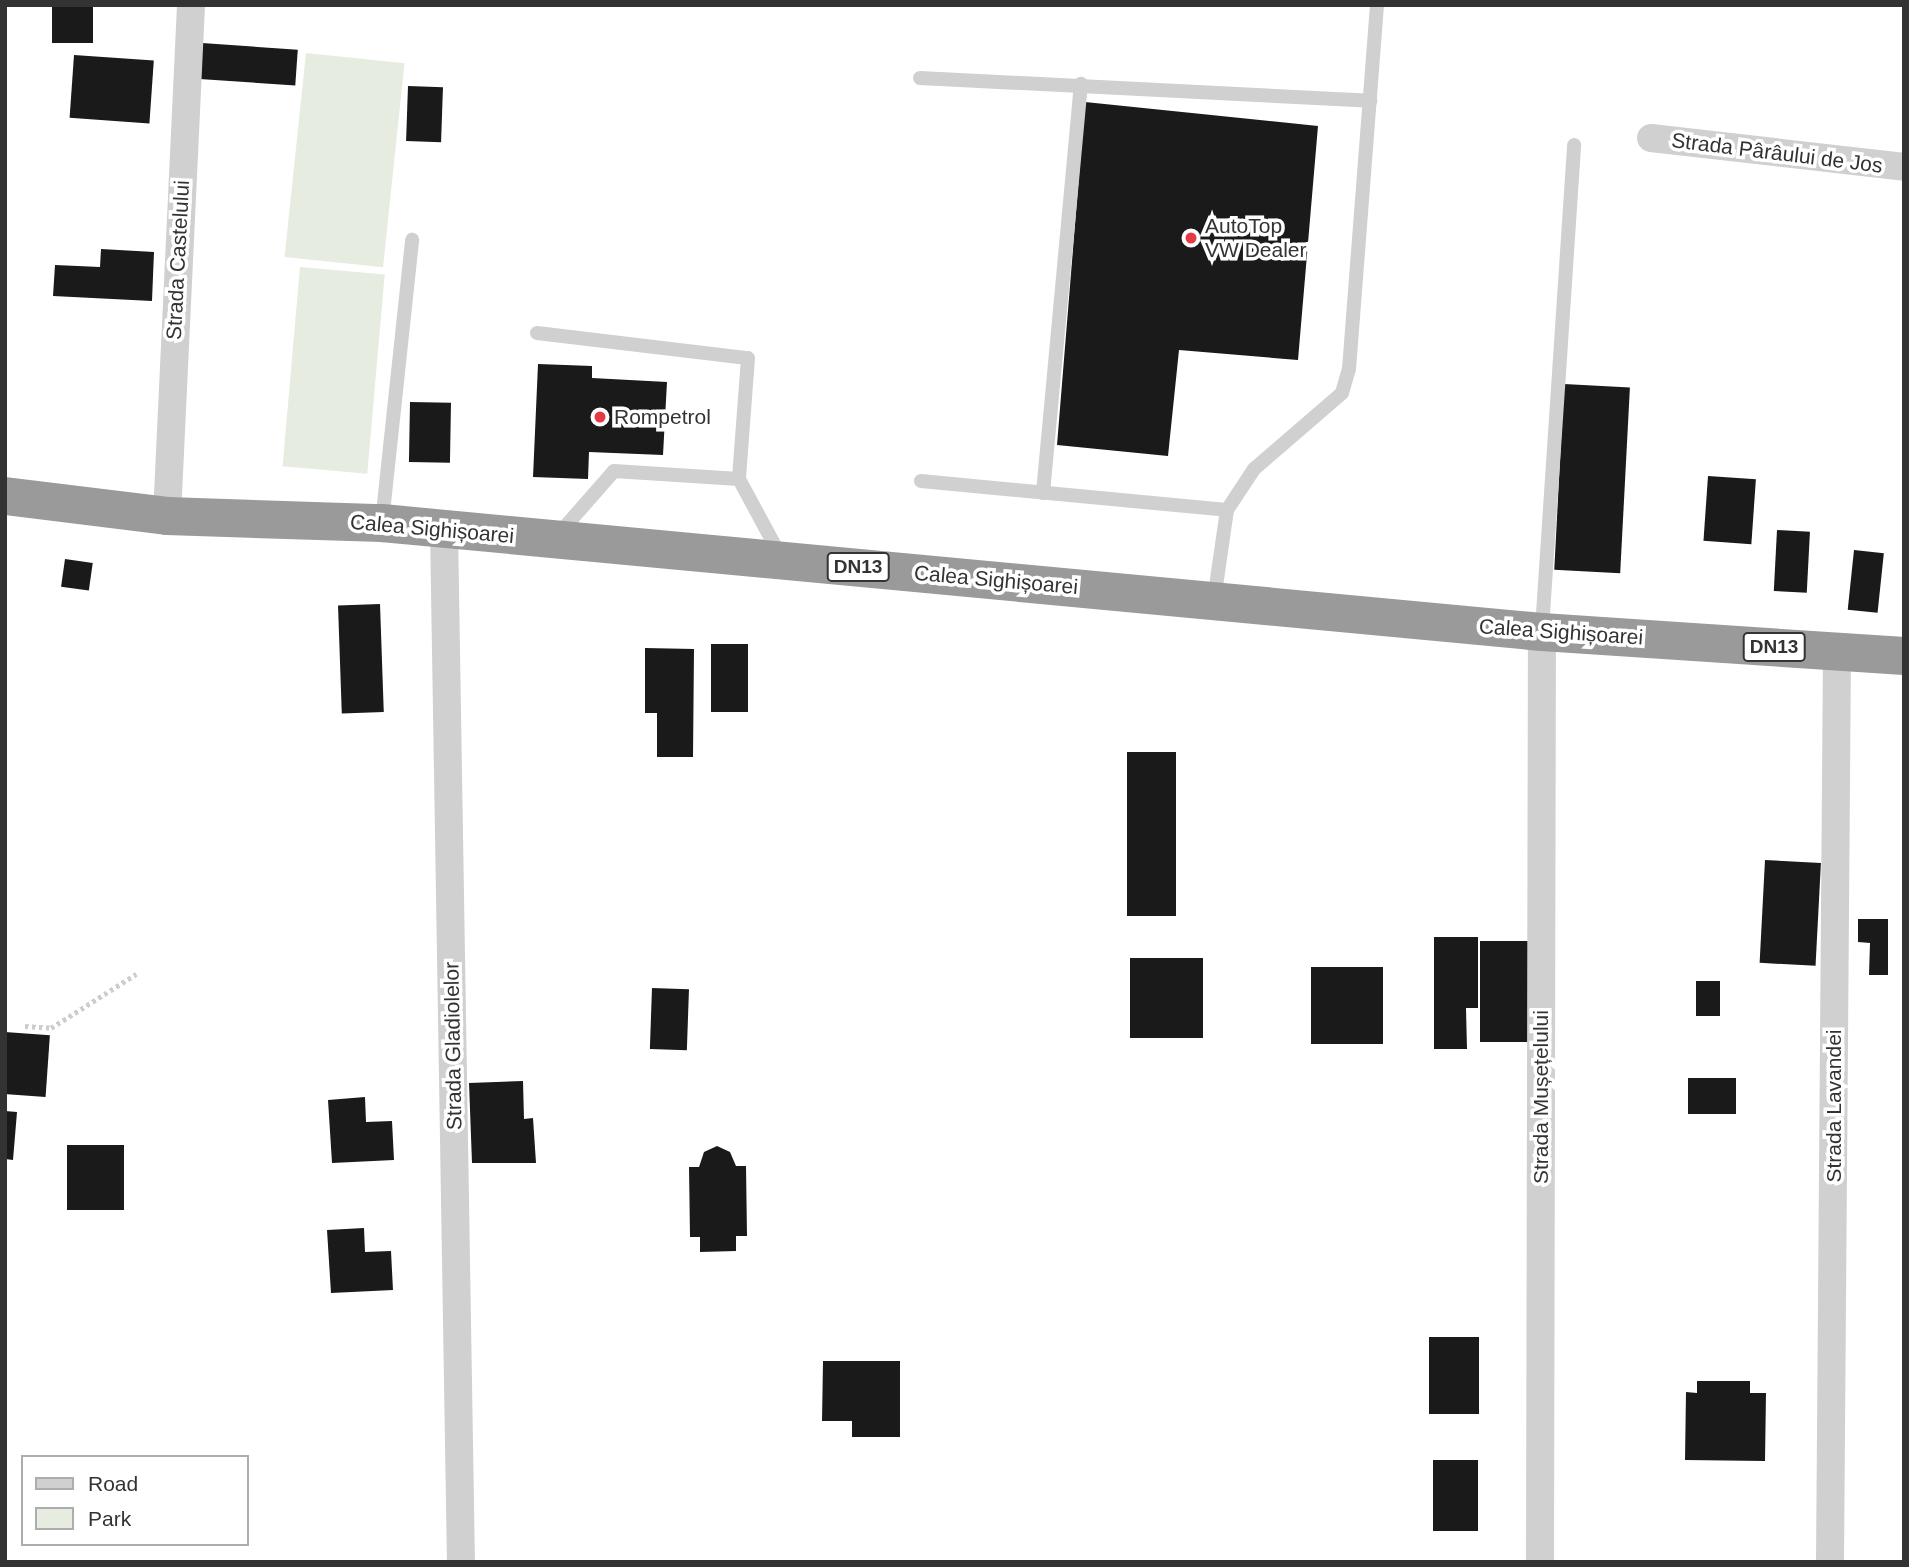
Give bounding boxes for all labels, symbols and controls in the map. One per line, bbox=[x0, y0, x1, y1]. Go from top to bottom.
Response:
street label: Strada Pârâului de Jos bbox=[1670, 128, 1884, 178]
street label: Strada Castelului bbox=[161, 179, 195, 341]
place label: AutoTop VW Dealer bbox=[1205, 213, 1307, 263]
marker: AutoTop VW Dealer bbox=[1183, 230, 1199, 246]
place label: Rompetrol bbox=[614, 404, 711, 430]
marker: Rompetrol bbox=[592, 409, 608, 425]
street label: Calea Sighișoarei bbox=[349, 509, 515, 549]
road number: DN13 bbox=[826, 552, 890, 582]
street label: Calea Sighișoarei bbox=[913, 560, 1079, 600]
street label: Calea Sighișoarei bbox=[1478, 614, 1644, 650]
road number: DN13 bbox=[1742, 632, 1806, 662]
street label: Strada Gladiolelor bbox=[439, 962, 467, 1130]
street label: Strada Mușețelului bbox=[1528, 1010, 1554, 1184]
street label: Strada Lavandei bbox=[1821, 1030, 1847, 1182]
legend bbox=[21, 1455, 248, 1546]
text: Road bbox=[88, 1472, 138, 1495]
text: Park bbox=[88, 1507, 131, 1530]

